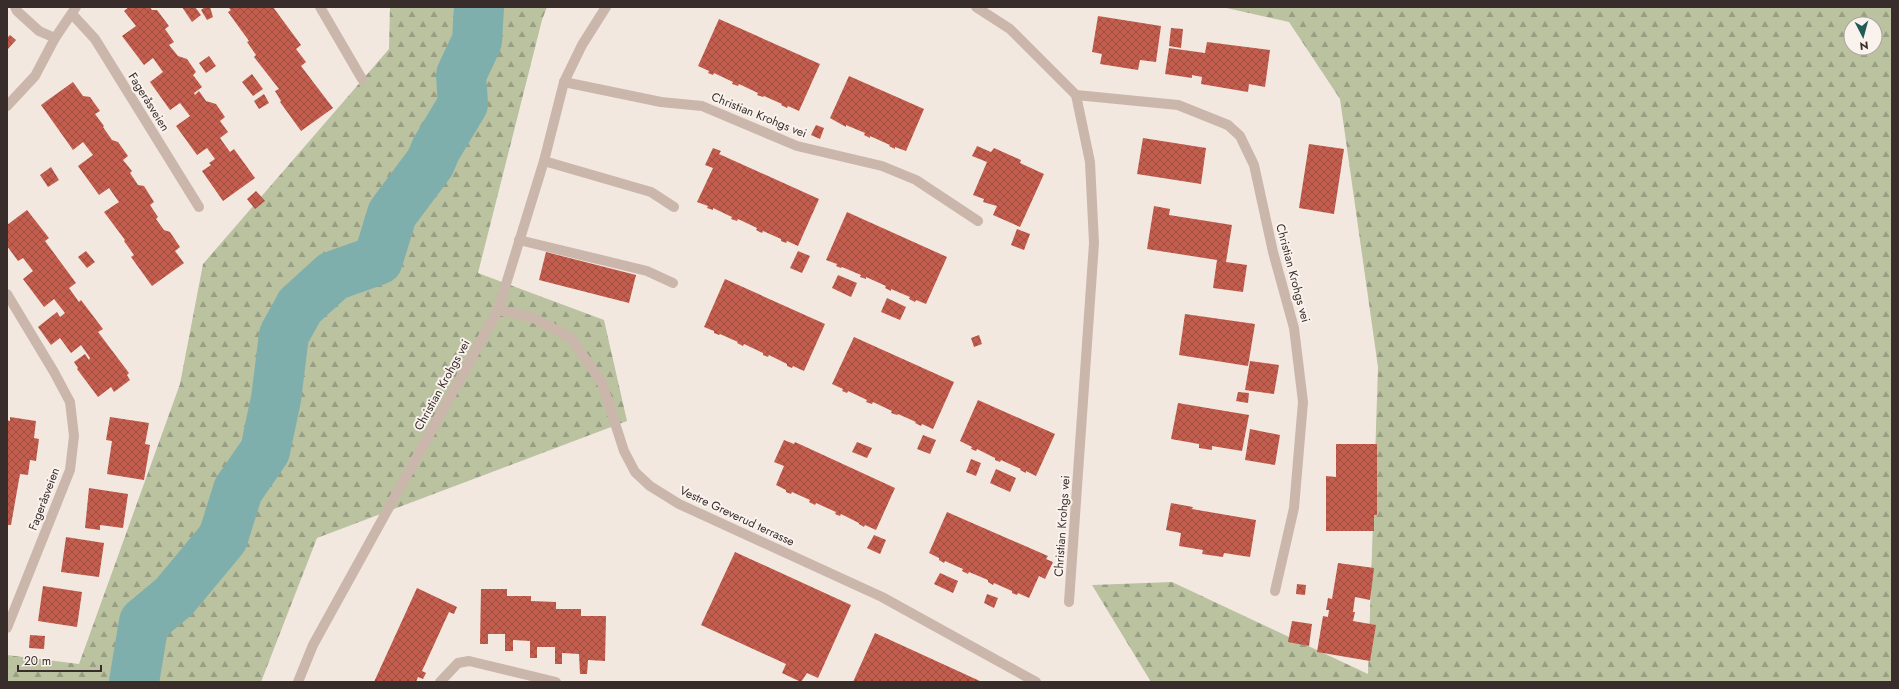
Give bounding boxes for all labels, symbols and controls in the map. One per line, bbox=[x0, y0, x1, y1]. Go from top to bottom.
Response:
north arrow bbox=[1843, 16, 1883, 56]
text: N bbox=[1859, 38, 1869, 54]
street label: Fageråsveien bbox=[124, 69, 174, 135]
street label: Christian Krohgs vei bbox=[709, 88, 809, 142]
street label: Christian Krohgs vei bbox=[1271, 222, 1315, 324]
street label: Christian Krohgs vei bbox=[410, 336, 474, 434]
street label: Fageråsveien bbox=[24, 465, 64, 533]
street label: Christian Krohgs vei bbox=[1049, 475, 1075, 577]
street label: Vestre Greverud terrasse bbox=[677, 481, 797, 551]
scale bar bbox=[18, 647, 101, 673]
text: 20 m bbox=[24, 652, 51, 670]

